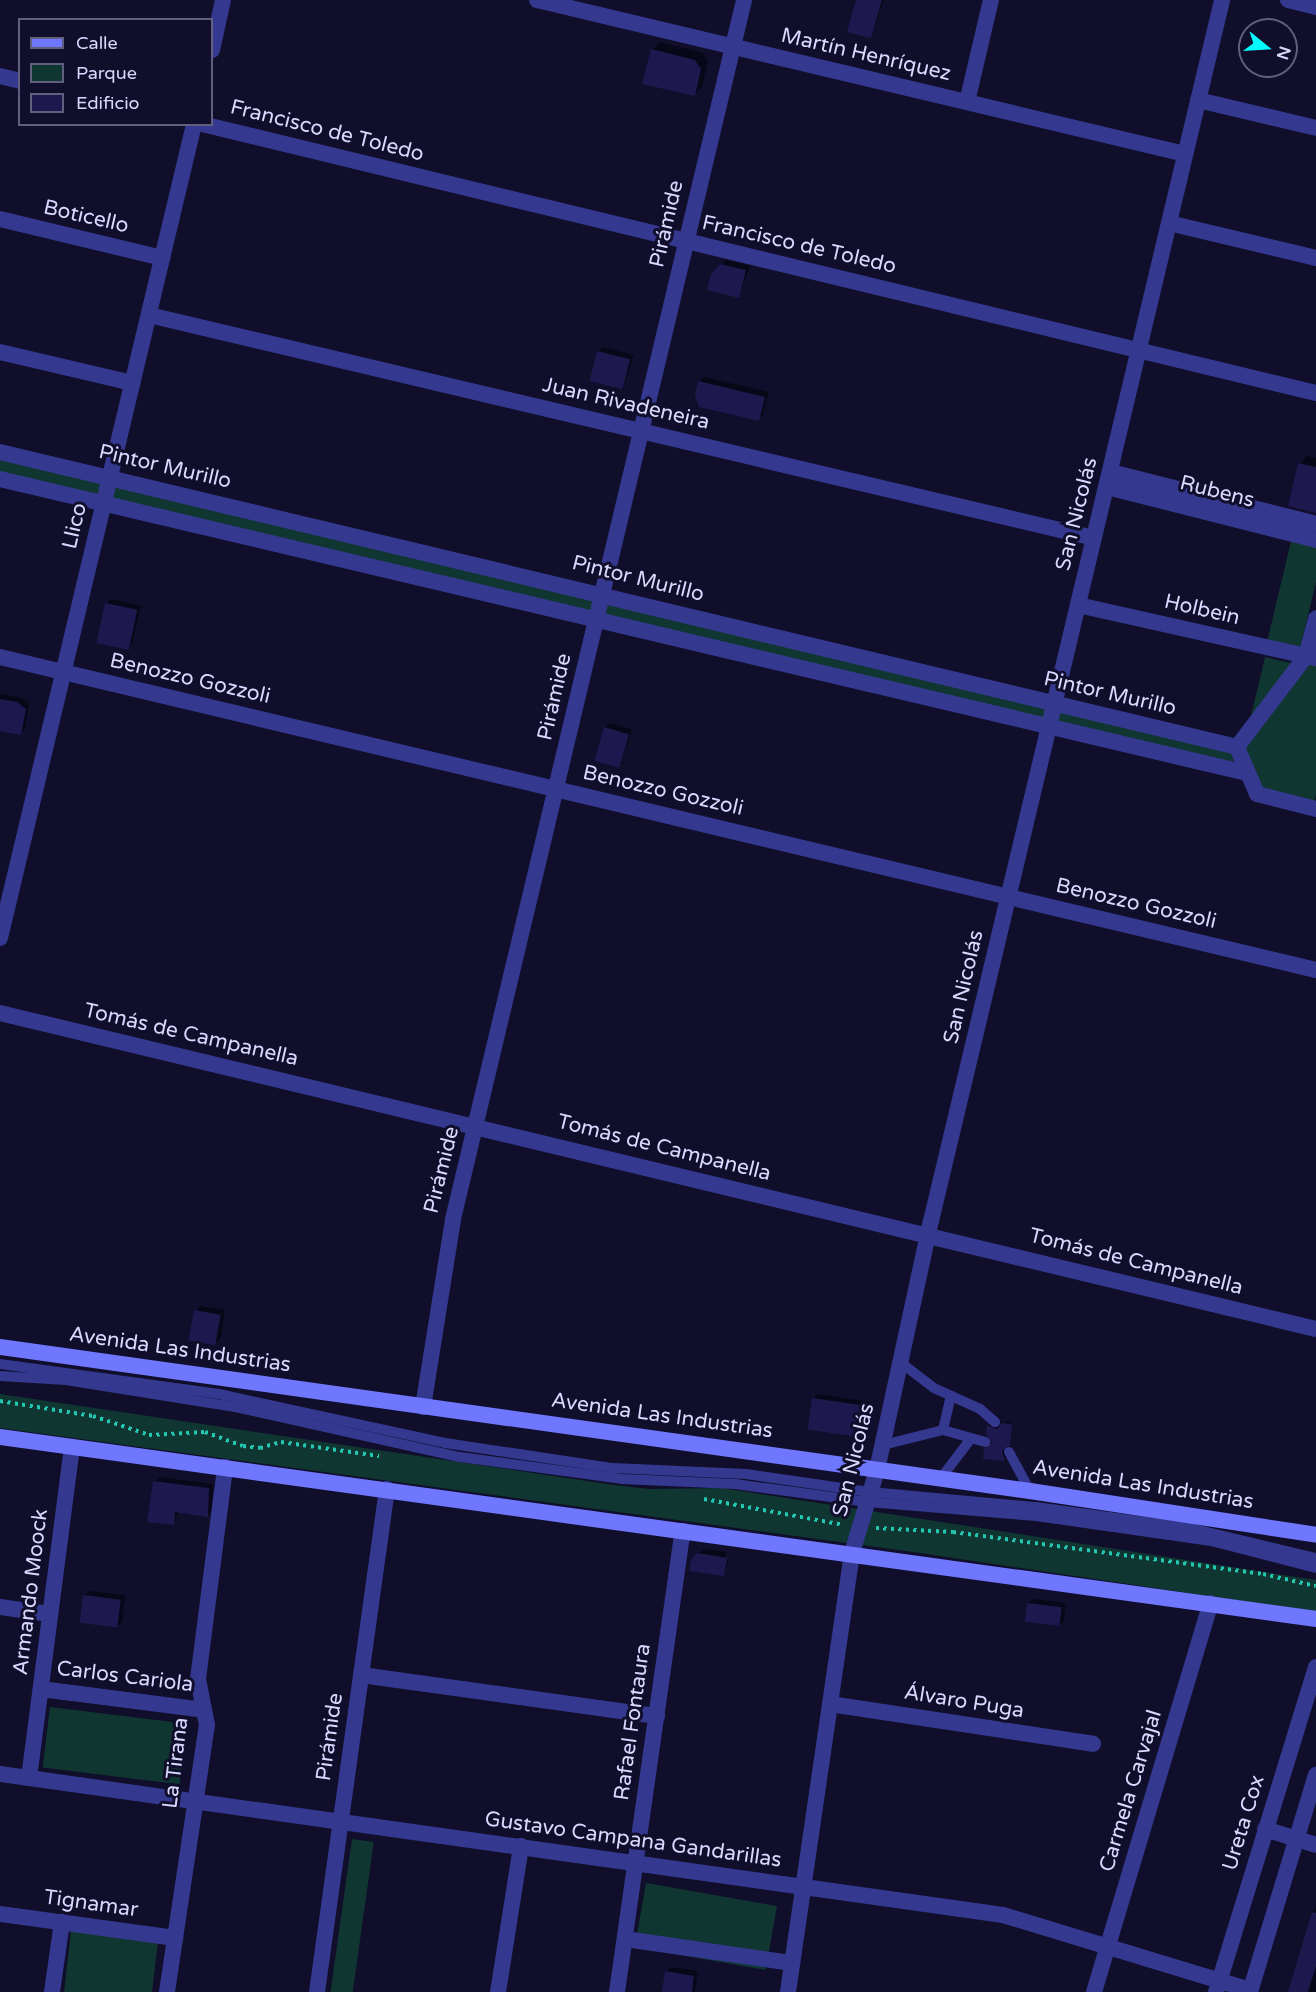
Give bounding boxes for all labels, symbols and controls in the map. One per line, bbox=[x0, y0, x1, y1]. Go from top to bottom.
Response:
legend bbox=[18, 18, 213, 126]
north arrow bbox=[1238, 18, 1298, 78]
street label: Martín Henríquez bbox=[779, 23, 953, 87]
text: Calle bbox=[76, 32, 118, 54]
text: N bbox=[1272, 44, 1295, 62]
text: Parque bbox=[76, 62, 137, 84]
text: Edificio bbox=[76, 92, 140, 114]
street label: Francisco de Toledo bbox=[228, 95, 426, 167]
street label: Pirámide bbox=[645, 178, 689, 270]
street label: Boticello bbox=[41, 195, 131, 239]
street label: Francisco de Toledo bbox=[699, 210, 899, 280]
street label: Juan Rivadeneira bbox=[540, 373, 712, 435]
street label: Pintor Murillo bbox=[96, 440, 234, 494]
street label: San Nicolás bbox=[1051, 455, 1103, 573]
street label: Rubens bbox=[1177, 471, 1257, 513]
street label: Llico bbox=[58, 501, 92, 551]
street label: Pintor Murillo bbox=[569, 550, 707, 608]
street label: Holbein bbox=[1162, 589, 1242, 631]
street label: Benozzo Gozzoli bbox=[107, 648, 273, 710]
street label: Pirámide bbox=[533, 651, 577, 743]
street label: Pintor Murillo bbox=[1041, 667, 1179, 721]
street label: Benozzo Gozzoli bbox=[580, 760, 746, 822]
street label: Benozzo Gozzoli bbox=[1053, 873, 1219, 935]
street label: San Nicolás bbox=[939, 928, 989, 1046]
street label: Tomás de Campanella bbox=[81, 998, 301, 1072]
street label: Tomás de Campanella bbox=[555, 1109, 773, 1187]
street label: Pirámide bbox=[419, 1124, 465, 1216]
street label: Tomás de Campanella bbox=[1027, 1223, 1245, 1301]
street label: Avenida Las Industrias bbox=[68, 1322, 292, 1378]
street label: Avenida Las Industrias bbox=[550, 1388, 774, 1444]
street label: San Nicolás bbox=[828, 1401, 880, 1519]
street label: Avenida Las Industrias bbox=[1031, 1455, 1255, 1515]
street label: Armando Moock bbox=[8, 1508, 54, 1676]
street label: Rafael Fontaura bbox=[610, 1642, 656, 1802]
street label: Carlos Cariola bbox=[55, 1656, 195, 1698]
street label: Álvaro Puga bbox=[902, 1680, 1026, 1724]
street label: Pirámide bbox=[311, 1691, 349, 1783]
street label: Carmela Carvajal bbox=[1094, 1707, 1168, 1875]
street label: La Tirana bbox=[158, 1716, 194, 1810]
street label: Ureta Cox bbox=[1218, 1772, 1270, 1874]
street label: Gustavo Campana Gandarillas bbox=[483, 1807, 783, 1873]
street label: Tignamar bbox=[42, 1885, 140, 1923]

